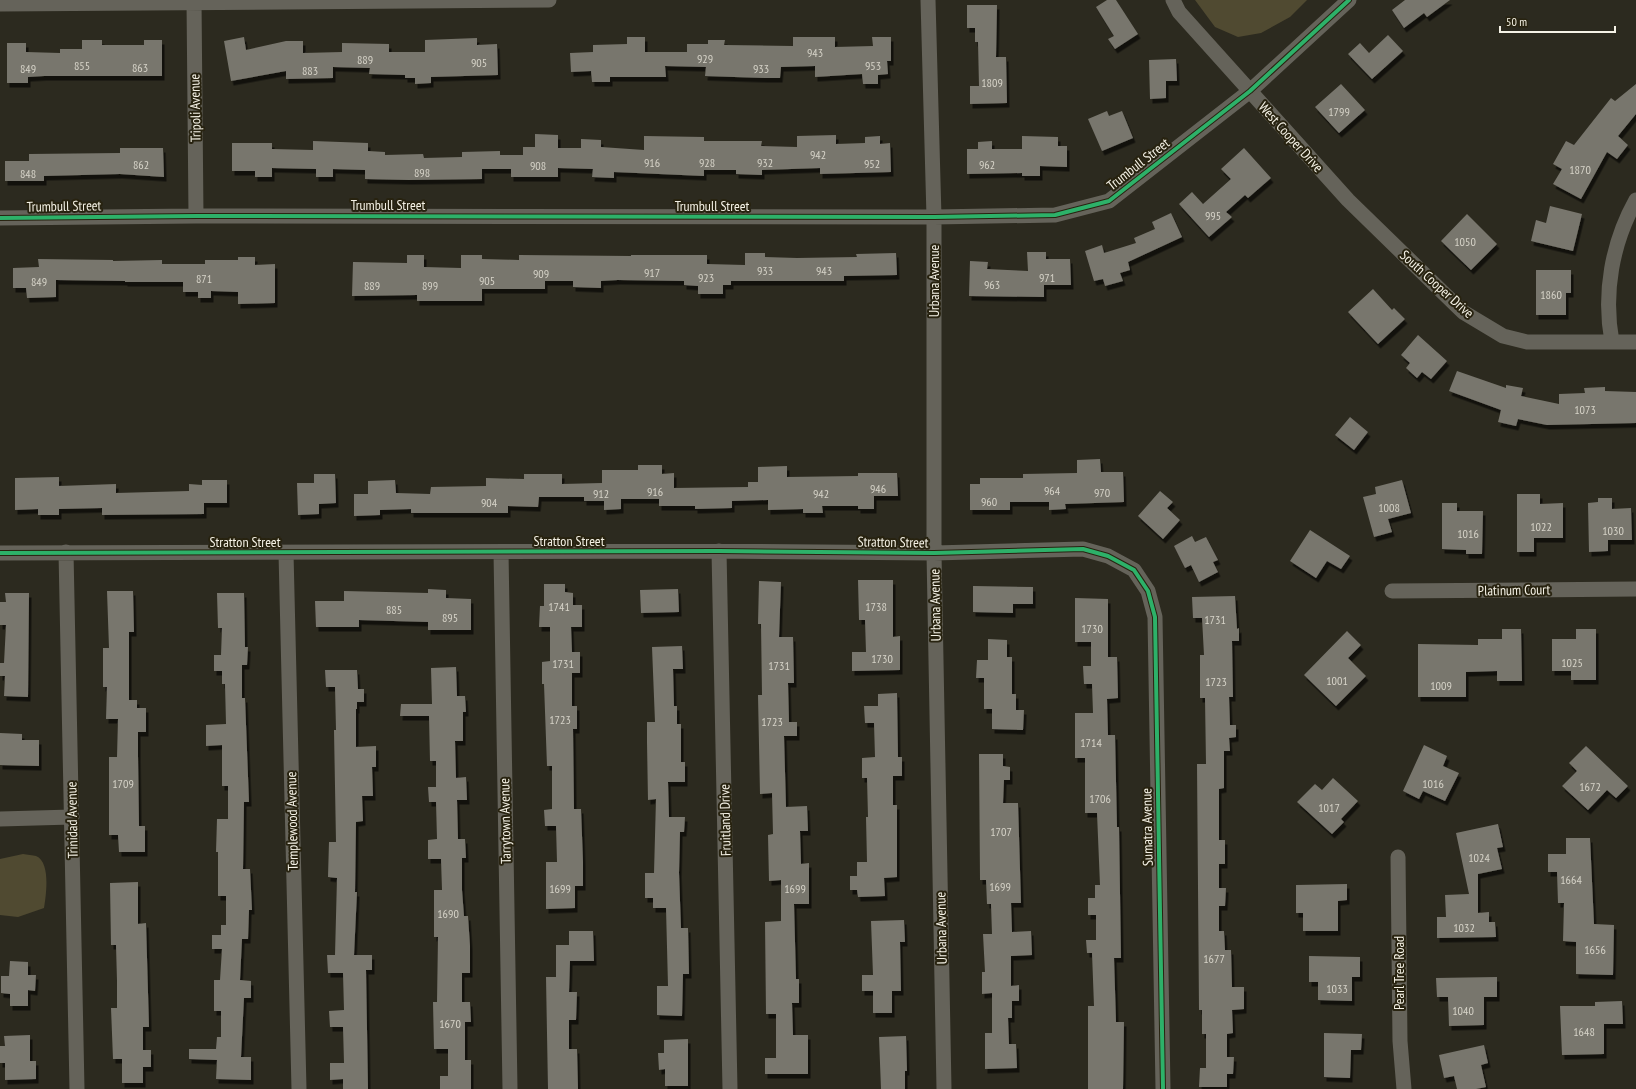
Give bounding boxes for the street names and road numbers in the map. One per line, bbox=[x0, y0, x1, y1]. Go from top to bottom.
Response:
street label: Tripoli Avenue bbox=[185, 73, 205, 142]
street label: West Cooper Drive bbox=[1255, 98, 1327, 176]
street label: Trumbull Street bbox=[1103, 134, 1173, 194]
street label: Trumbull Street bbox=[26, 196, 102, 216]
street label: Trumbull Street bbox=[351, 196, 426, 214]
street label: Trumbull Street bbox=[675, 197, 750, 215]
street label: Urbana Avenue bbox=[925, 245, 943, 317]
street label: South Cooper Drive bbox=[1396, 246, 1478, 322]
street label: Stratton Street bbox=[533, 532, 605, 550]
street label: Stratton Street bbox=[857, 532, 929, 552]
street label: Stratton Street bbox=[209, 533, 281, 551]
street label: Urbana Avenue bbox=[925, 568, 945, 641]
street label: Platinum Court bbox=[1478, 580, 1551, 600]
street label: Templewood Avenue bbox=[282, 771, 302, 871]
street label: Tarrytown Avenue bbox=[495, 778, 515, 864]
street label: Trinidad Avenue bbox=[62, 781, 82, 859]
street label: Fruitland Drive bbox=[715, 784, 735, 856]
street label: Sumatra Avenue bbox=[1137, 788, 1157, 866]
street label: Urbana Avenue bbox=[931, 891, 951, 964]
street label: Pearl Tree Road bbox=[1390, 936, 1408, 1010]

